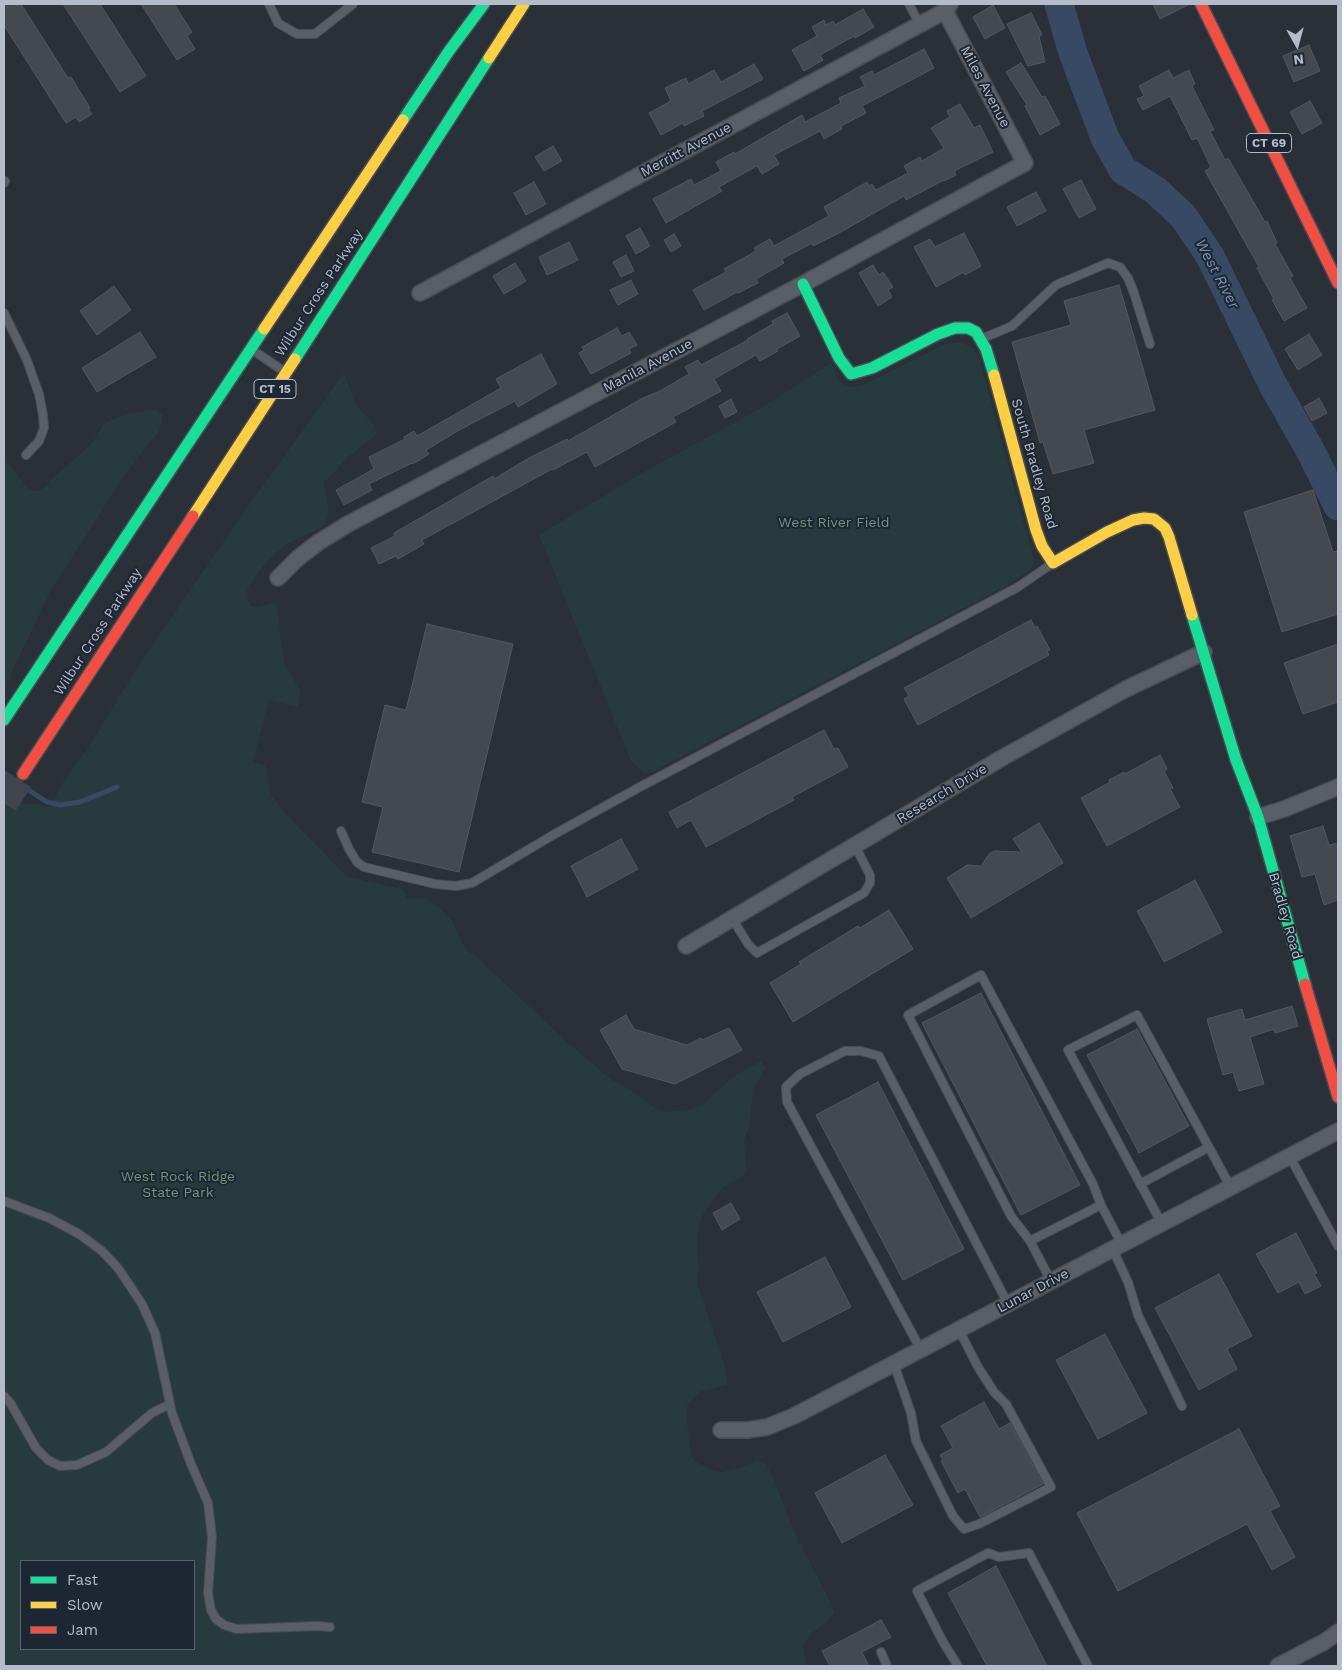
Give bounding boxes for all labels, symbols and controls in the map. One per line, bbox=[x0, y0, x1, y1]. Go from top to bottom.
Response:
north arrow bbox=[1272, 20, 1322, 70]
street label: Miles Avenue bbox=[957, 43, 1013, 131]
text: N bbox=[1293, 51, 1305, 68]
street label: Merritt Avenue bbox=[638, 119, 734, 181]
road number: CT 69 bbox=[1246, 134, 1292, 152]
street label: Wilbur Cross Parkway bbox=[271, 226, 367, 360]
water label: West River bbox=[1191, 236, 1243, 312]
street label: Manila Avenue bbox=[600, 335, 696, 397]
road number: CT 15 bbox=[254, 379, 296, 398]
street label: South Bradley Road bbox=[1007, 397, 1061, 531]
park label: West River Field bbox=[778, 515, 890, 531]
street label: Wilbur Cross Parkway bbox=[50, 565, 146, 699]
street label: Research Drive bbox=[894, 761, 990, 827]
street label: Bradley Road bbox=[1265, 871, 1305, 961]
park label: West Rock Ridge State Park bbox=[121, 1169, 235, 1202]
street label: Lunar Drive bbox=[994, 1265, 1072, 1317]
legend bbox=[20, 1560, 195, 1650]
text: Fast bbox=[67, 1571, 98, 1589]
text: Slow bbox=[67, 1596, 103, 1614]
text: Jam bbox=[67, 1621, 98, 1639]

